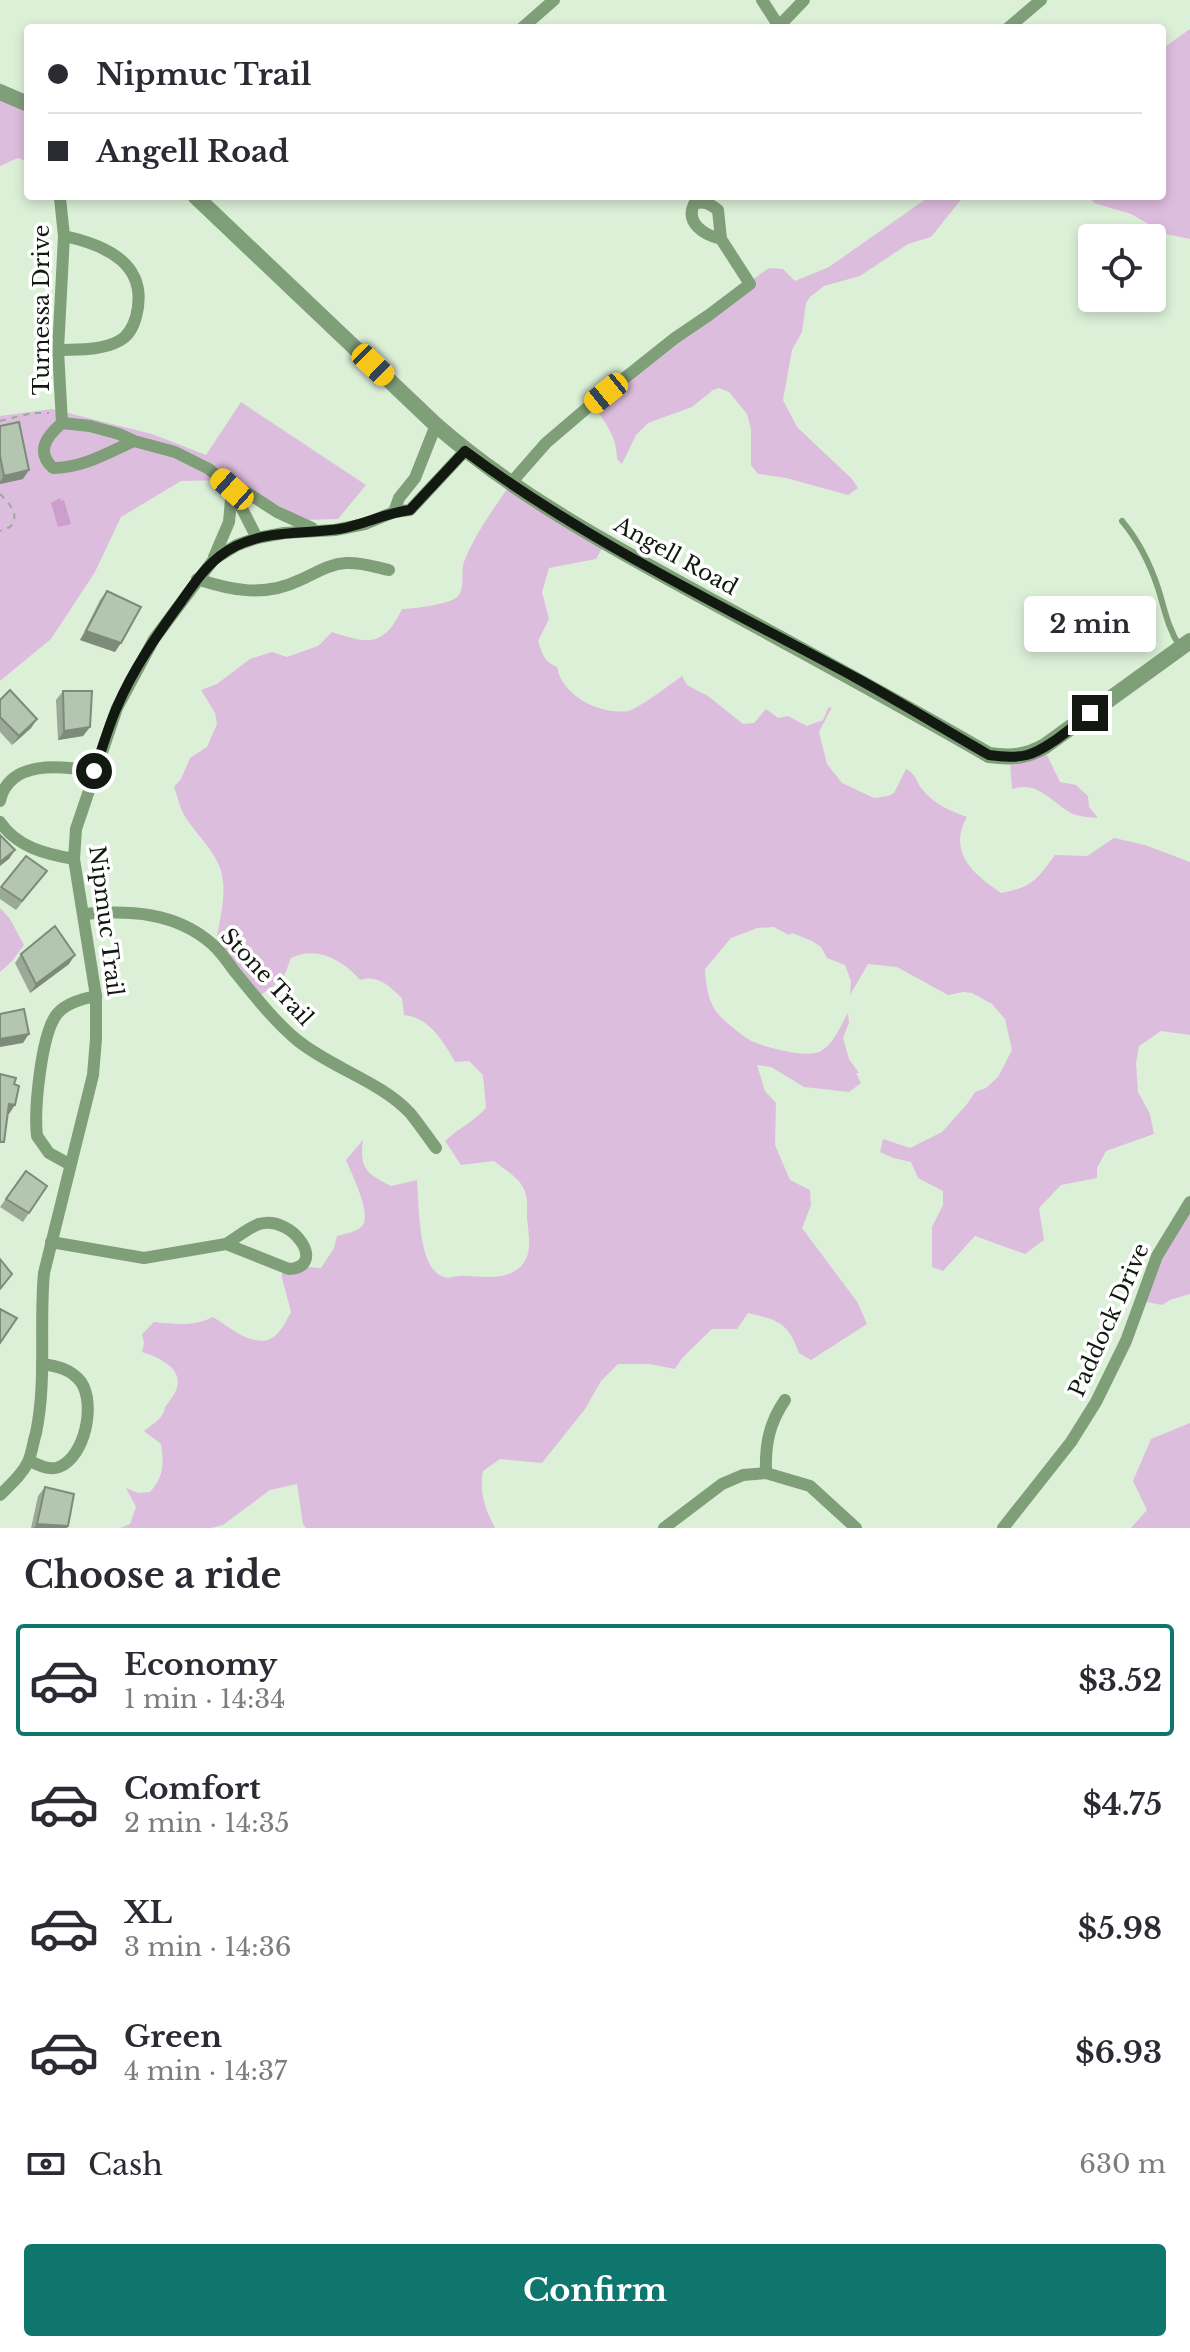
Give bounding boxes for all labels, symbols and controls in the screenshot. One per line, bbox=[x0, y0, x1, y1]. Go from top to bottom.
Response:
text: Nipmuc Trail bbox=[96, 56, 312, 93]
text: Angell Road bbox=[96, 133, 289, 170]
map controls bbox=[1078, 224, 1166, 312]
button: locate bbox=[1078, 224, 1166, 312]
street label: Turnessa Drive bbox=[28, 225, 55, 395]
car bbox=[347, 340, 399, 390]
car bbox=[580, 369, 632, 417]
car bbox=[206, 464, 258, 514]
street label: Angell Road bbox=[609, 511, 743, 601]
callout: 2 min bbox=[1024, 597, 1156, 653]
text: 2 min bbox=[1050, 608, 1130, 640]
route end bbox=[1072, 695, 1108, 731]
route start bbox=[76, 753, 112, 789]
street label: Nipmuc Trail bbox=[83, 844, 129, 998]
street label: Stone Trail bbox=[215, 923, 319, 1031]
street label: Paddock Drive bbox=[1063, 1239, 1155, 1401]
text: Choose a ride bbox=[24, 1553, 281, 1598]
icon: car bbox=[28, 1644, 100, 1716]
text: Economy bbox=[124, 1646, 277, 1683]
text: $3.52 bbox=[1078, 1662, 1162, 1699]
text: 1 min · 14:34 bbox=[124, 1683, 286, 1715]
icon: car bbox=[28, 1768, 100, 1840]
text: Comfort bbox=[124, 1770, 261, 1807]
text: $4.75 bbox=[1082, 1786, 1162, 1823]
text: 2 min · 14:35 bbox=[124, 1807, 290, 1839]
icon: car bbox=[28, 1892, 100, 1964]
text: XL bbox=[124, 1894, 172, 1931]
text: $5.98 bbox=[1078, 1910, 1162, 1947]
text: 3 min · 14:36 bbox=[124, 1931, 291, 1963]
icon: car bbox=[28, 2016, 100, 2088]
text: Green bbox=[124, 2018, 222, 2055]
text: $6.93 bbox=[1075, 2034, 1162, 2071]
text: 4 min · 14:37 bbox=[124, 2055, 287, 2087]
icon: cash bbox=[24, 2142, 68, 2186]
text: Cash bbox=[88, 2146, 163, 2183]
text: 630 m bbox=[1079, 2148, 1166, 2180]
button: Confirm bbox=[24, 2244, 1166, 2336]

